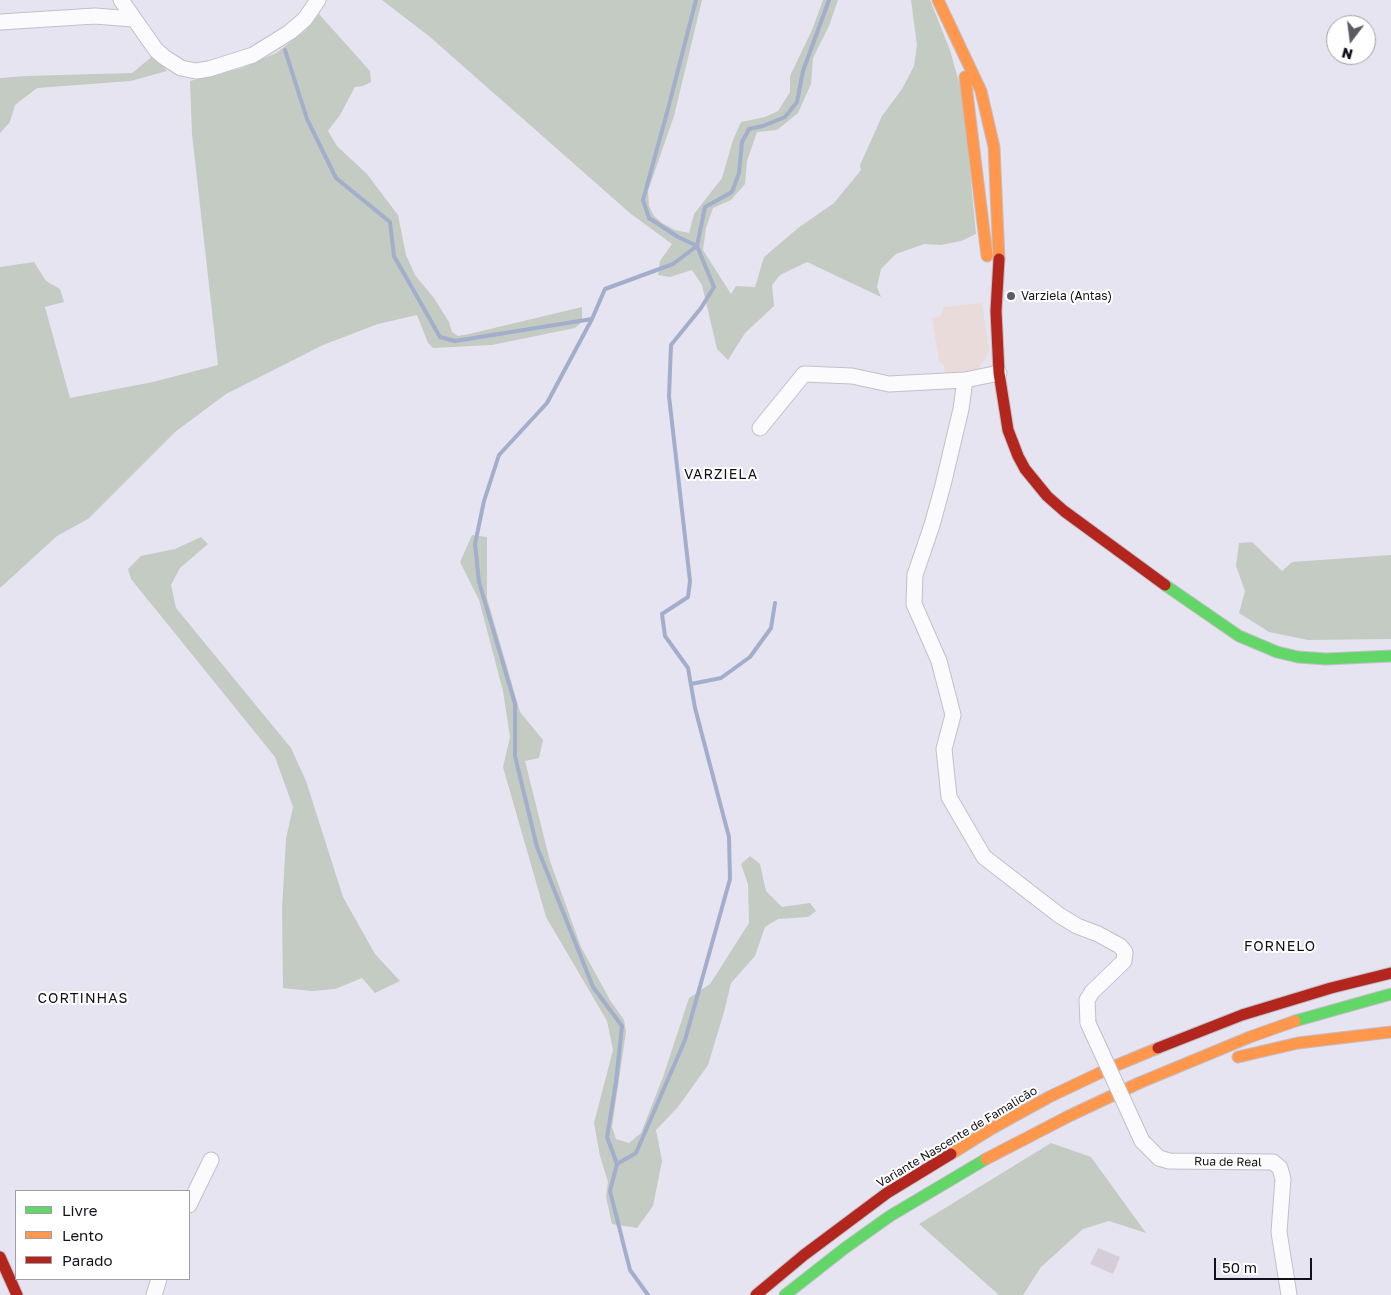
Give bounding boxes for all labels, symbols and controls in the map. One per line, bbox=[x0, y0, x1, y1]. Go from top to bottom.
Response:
north arrow bbox=[1326, 15, 1376, 65]
text: N bbox=[1340, 44, 1355, 64]
place label: Varziela (Antas) bbox=[1021, 289, 1112, 303]
marker: Varziela (Antas) bbox=[1005, 290, 1017, 302]
district label: VARZIELA bbox=[683, 467, 759, 483]
district label: FORNELO bbox=[1243, 939, 1317, 955]
district label: CORTINHAS bbox=[36, 991, 130, 1007]
street label: Variante Nascente de Famalicão bbox=[874, 1083, 1040, 1191]
street label: Rua de Real bbox=[1194, 1154, 1262, 1170]
legend bbox=[15, 1190, 190, 1280]
text: Livre bbox=[62, 1201, 97, 1219]
text: Lento bbox=[62, 1226, 103, 1244]
scale bar bbox=[1216, 1248, 1314, 1280]
text: Parado bbox=[62, 1251, 113, 1269]
text: 50 m bbox=[1222, 1258, 1257, 1276]

